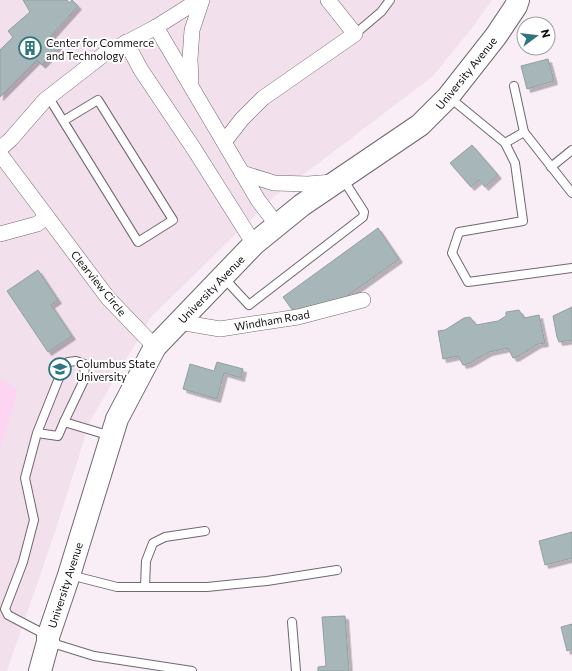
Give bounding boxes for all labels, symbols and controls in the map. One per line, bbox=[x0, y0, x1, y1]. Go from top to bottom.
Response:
north arrow bbox=[516, 16, 556, 56]
text: N bbox=[539, 28, 553, 39]
street label: University Avenue bbox=[433, 34, 499, 112]
building icon: Center for Commerce and Technology bbox=[17, 35, 43, 61]
place label: Center for Commerce and Technology bbox=[46, 36, 154, 62]
street label: Clearview Circle bbox=[69, 248, 129, 318]
street label: University Avenue bbox=[175, 252, 247, 326]
street label: Windham Road bbox=[233, 307, 311, 333]
school or university icon: Columbus State University bbox=[47, 356, 73, 382]
place label: Columbus State University bbox=[76, 357, 155, 383]
street label: University Avenue bbox=[45, 540, 85, 630]

